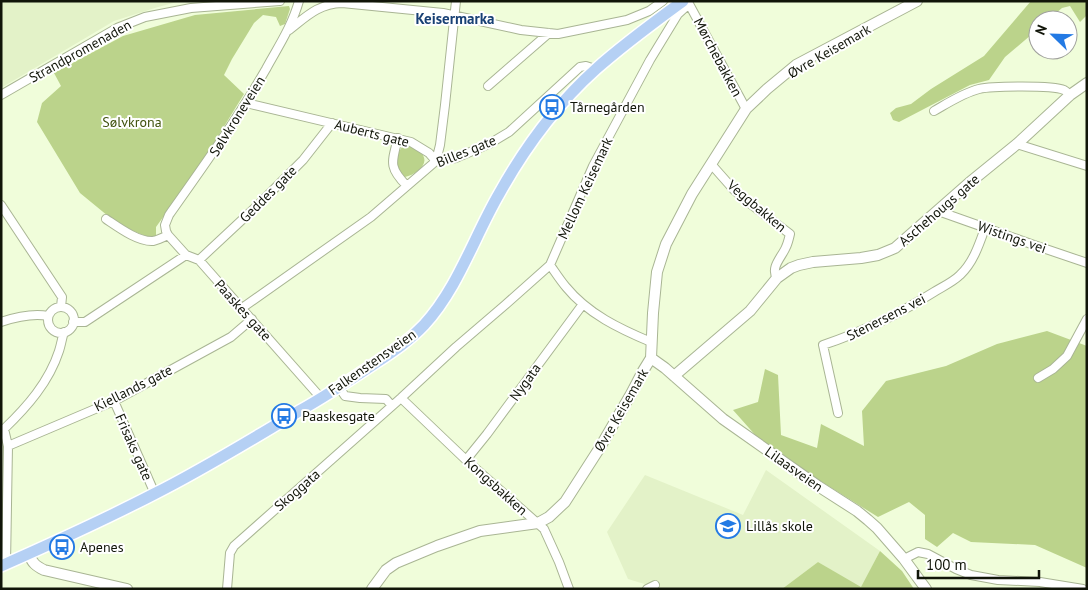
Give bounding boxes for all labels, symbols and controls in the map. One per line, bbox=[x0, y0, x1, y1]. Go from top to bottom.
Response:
district label: Keisermarka bbox=[415, 9, 495, 28]
north arrow bbox=[1028, 10, 1078, 60]
street label: Mørchebakken bbox=[690, 14, 746, 100]
street label: Strandpromenaden bbox=[26, 15, 134, 87]
street label: Øvre Keisemark bbox=[784, 20, 874, 82]
text: N bbox=[1031, 22, 1051, 38]
street label: Sølvkroneveien bbox=[205, 72, 269, 160]
bus stop icon: Tårnegården bbox=[539, 94, 565, 120]
place label: Tårnegården bbox=[570, 98, 645, 116]
park label: Sølvkrona bbox=[102, 113, 162, 131]
street label: Auberts gate bbox=[333, 115, 411, 151]
street label: Billes gate bbox=[433, 131, 499, 171]
street label: Mellom Keisemark bbox=[553, 134, 617, 242]
street label: Geddes gate bbox=[236, 162, 300, 226]
street label: Aschehougs gate bbox=[895, 170, 983, 250]
street label: Veggbakken bbox=[723, 175, 790, 236]
street label: Wistings vei bbox=[975, 217, 1049, 257]
street label: Paaskes gate bbox=[211, 276, 275, 344]
street label: Stenersens vei bbox=[843, 289, 929, 345]
street label: Falkenstensveien bbox=[325, 325, 419, 399]
street label: Nygata bbox=[505, 360, 545, 404]
street label: Kiellands gate bbox=[91, 361, 175, 415]
street label: Øvre Keisemark bbox=[590, 365, 652, 455]
bus stop icon: Paaskesgate bbox=[271, 403, 297, 429]
place label: Paaskesgate bbox=[302, 407, 375, 425]
street label: Frisaks gate bbox=[111, 411, 157, 483]
street label: Lilaasveien bbox=[761, 442, 827, 496]
street label: Kongsbakken bbox=[461, 453, 531, 519]
street label: Skoggata bbox=[270, 465, 324, 515]
school or university icon: Lillås skole bbox=[715, 513, 741, 539]
place label: Lillås skole bbox=[746, 517, 813, 535]
bus stop icon: Apenes bbox=[49, 534, 75, 560]
place label: Apenes bbox=[80, 538, 124, 556]
scale bar bbox=[918, 548, 1039, 580]
text: 100 m bbox=[926, 555, 967, 574]

